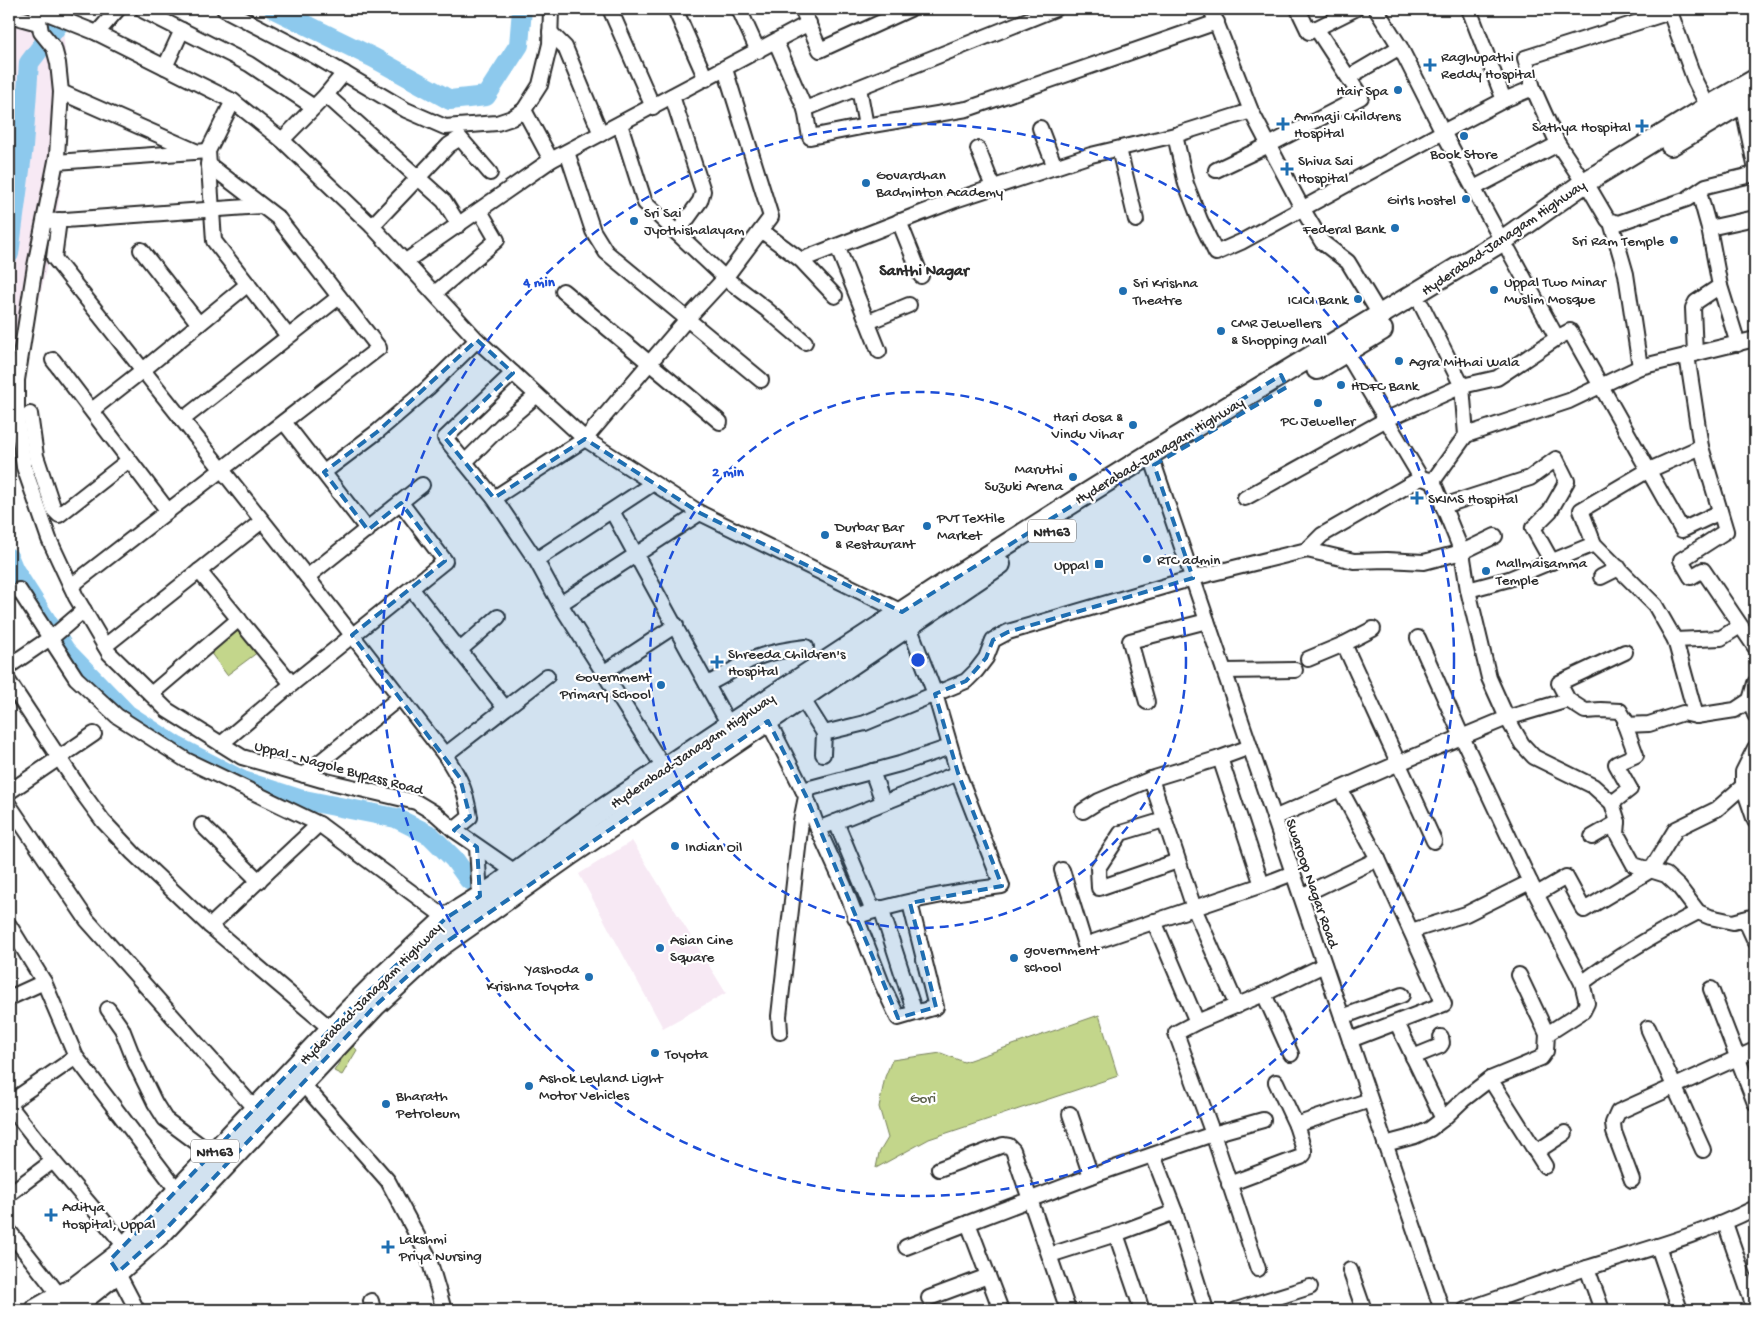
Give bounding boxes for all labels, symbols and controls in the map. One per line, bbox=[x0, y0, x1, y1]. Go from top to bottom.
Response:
place label: Raghupathi Reddy Hospital bbox=[1441, 49, 1535, 84]
marker: Raghupathi Reddy Hospital bbox=[1423, 58, 1437, 72]
place label: Hair Spa bbox=[1336, 83, 1389, 101]
marker: Hair Spa bbox=[1392, 84, 1404, 96]
place label: Ammaji Childrens Hospital bbox=[1294, 108, 1401, 143]
marker: Ammaji Childrens Hospital bbox=[1276, 117, 1290, 131]
place label: Sathya Hospital bbox=[1532, 119, 1631, 137]
marker: Sathya Hospital bbox=[1635, 119, 1649, 133]
marker: Book Store bbox=[1458, 130, 1470, 142]
place label: Book Store bbox=[1429, 146, 1498, 164]
place label: Shiva Sai Hospital bbox=[1298, 153, 1353, 188]
marker: Shiva Sai Hospital bbox=[1280, 162, 1294, 176]
place label: Govardhan Badminton Academy bbox=[875, 167, 1004, 202]
marker: Govardhan Badminton Academy bbox=[860, 177, 872, 189]
street label: Hyderabad-Janagam Highway bbox=[1419, 177, 1590, 300]
place label: Girls hostel bbox=[1387, 192, 1456, 210]
marker: Girls hostel bbox=[1460, 193, 1472, 205]
place label: Sri Sai Jyothishalayam bbox=[644, 205, 745, 240]
marker: Sri Sai Jyothishalayam bbox=[628, 215, 640, 227]
place label: Federal Bank bbox=[1302, 221, 1386, 239]
marker: Federal Bank bbox=[1389, 222, 1401, 234]
place label: Sri Ram Temple bbox=[1572, 233, 1664, 251]
marker: Sri Ram Temple bbox=[1668, 234, 1680, 246]
district label: Santhi Nagar bbox=[879, 263, 971, 282]
text: 4 min bbox=[522, 274, 556, 292]
place label: Uppal Two Minar Muslim Mosque bbox=[1504, 274, 1607, 309]
place label: Sri Krishna Theatre bbox=[1132, 275, 1199, 310]
marker: Uppal Two Minar Muslim Mosque bbox=[1488, 284, 1500, 296]
marker: Sri Krishna Theatre bbox=[1117, 285, 1129, 297]
place label: ICICI Bank bbox=[1288, 292, 1349, 310]
marker: ICICI Bank bbox=[1352, 293, 1364, 305]
place label: CMR Jewellers & Shopping Mall bbox=[1231, 315, 1327, 350]
marker: CMR Jewellers & Shopping Mall bbox=[1215, 325, 1227, 337]
place label: Agra Mithai Wala bbox=[1409, 354, 1520, 372]
marker: Agra Mithai Wala bbox=[1393, 355, 1405, 367]
place label: HDFC Bank bbox=[1351, 378, 1420, 396]
marker: HDFC Bank bbox=[1335, 379, 1347, 391]
street label: Hyderabad-Janagam Highway bbox=[1072, 394, 1249, 509]
marker: PC Jeweller bbox=[1312, 397, 1324, 409]
place label: Hari dosa & Vindu Vihar bbox=[1051, 409, 1125, 444]
place label: PC Jeweller bbox=[1280, 413, 1357, 431]
marker: Hari dosa & Vindu Vihar bbox=[1127, 419, 1139, 431]
place label: Maruthi Suzuki Arena bbox=[985, 461, 1064, 496]
text: 2 min bbox=[712, 464, 745, 482]
marker: Maruthi Suzuki Arena bbox=[1067, 471, 1079, 483]
marker: SKIMS Hospital bbox=[1410, 491, 1424, 505]
place label: SKIMS Hospital bbox=[1428, 491, 1518, 509]
place label: PVT Textile Market bbox=[936, 510, 1005, 545]
place label: Durbar Bar & Restaurant bbox=[834, 519, 917, 554]
marker: PVT Textile Market bbox=[921, 520, 933, 532]
road number: NH163 bbox=[1028, 520, 1076, 542]
marker: Durbar Bar & Restaurant bbox=[819, 529, 831, 541]
place label: RTC admin bbox=[1157, 552, 1220, 570]
marker: RTC admin bbox=[1141, 553, 1153, 565]
place label: Mallmaisamma Temple bbox=[1495, 555, 1588, 590]
place label: Uppal bbox=[1054, 557, 1089, 575]
marker: Uppal bbox=[1093, 558, 1105, 570]
marker: Mallmaisamma Temple bbox=[1480, 565, 1492, 577]
place label: Shreeda Children's Hospital bbox=[728, 646, 846, 681]
centre of rings bbox=[909, 651, 927, 669]
marker: Shreeda Children's Hospital bbox=[710, 655, 724, 669]
place label: Government Primary School bbox=[559, 669, 653, 704]
marker: Government Primary School bbox=[655, 679, 667, 691]
street label: Hyderabad-Janagam Highway bbox=[608, 690, 779, 813]
street label: Uppal - Nagole Bypass Road bbox=[252, 738, 426, 800]
street label: Swaroop Nagar Road bbox=[1281, 817, 1342, 952]
place label: Indian Oil bbox=[685, 839, 742, 857]
marker: Indian Oil bbox=[669, 840, 681, 852]
street label: Hyderabad-Janagam Highway bbox=[296, 919, 447, 1070]
place label: Asian Cine Square bbox=[670, 932, 733, 967]
marker: Asian Cine Square bbox=[654, 942, 666, 954]
place label: government school bbox=[1024, 942, 1101, 977]
marker: government school bbox=[1008, 952, 1020, 964]
place label: Yashoda Krishna Toyota bbox=[486, 961, 580, 996]
marker: Yashoda Krishna Toyota bbox=[583, 971, 595, 983]
place label: Toyota bbox=[664, 1046, 709, 1064]
marker: Toyota bbox=[649, 1047, 661, 1059]
place label: Ashok Leyland Light Motor Vehicles bbox=[539, 1070, 665, 1105]
marker: Ashok Leyland Light Motor Vehicles bbox=[523, 1080, 535, 1092]
place label: Bharath Petroleum bbox=[395, 1088, 460, 1123]
park label: Gori bbox=[910, 1090, 936, 1108]
marker: Bharath Petroleum bbox=[380, 1098, 392, 1110]
road number: NH163 bbox=[191, 1140, 239, 1162]
place label: Aditya Hospital, Uppal bbox=[62, 1199, 156, 1234]
marker: Aditya Hospital, Uppal bbox=[44, 1208, 58, 1222]
place label: Lakshmi Priya Nursing bbox=[398, 1231, 482, 1266]
marker: Lakshmi Priya Nursing bbox=[381, 1240, 395, 1254]

